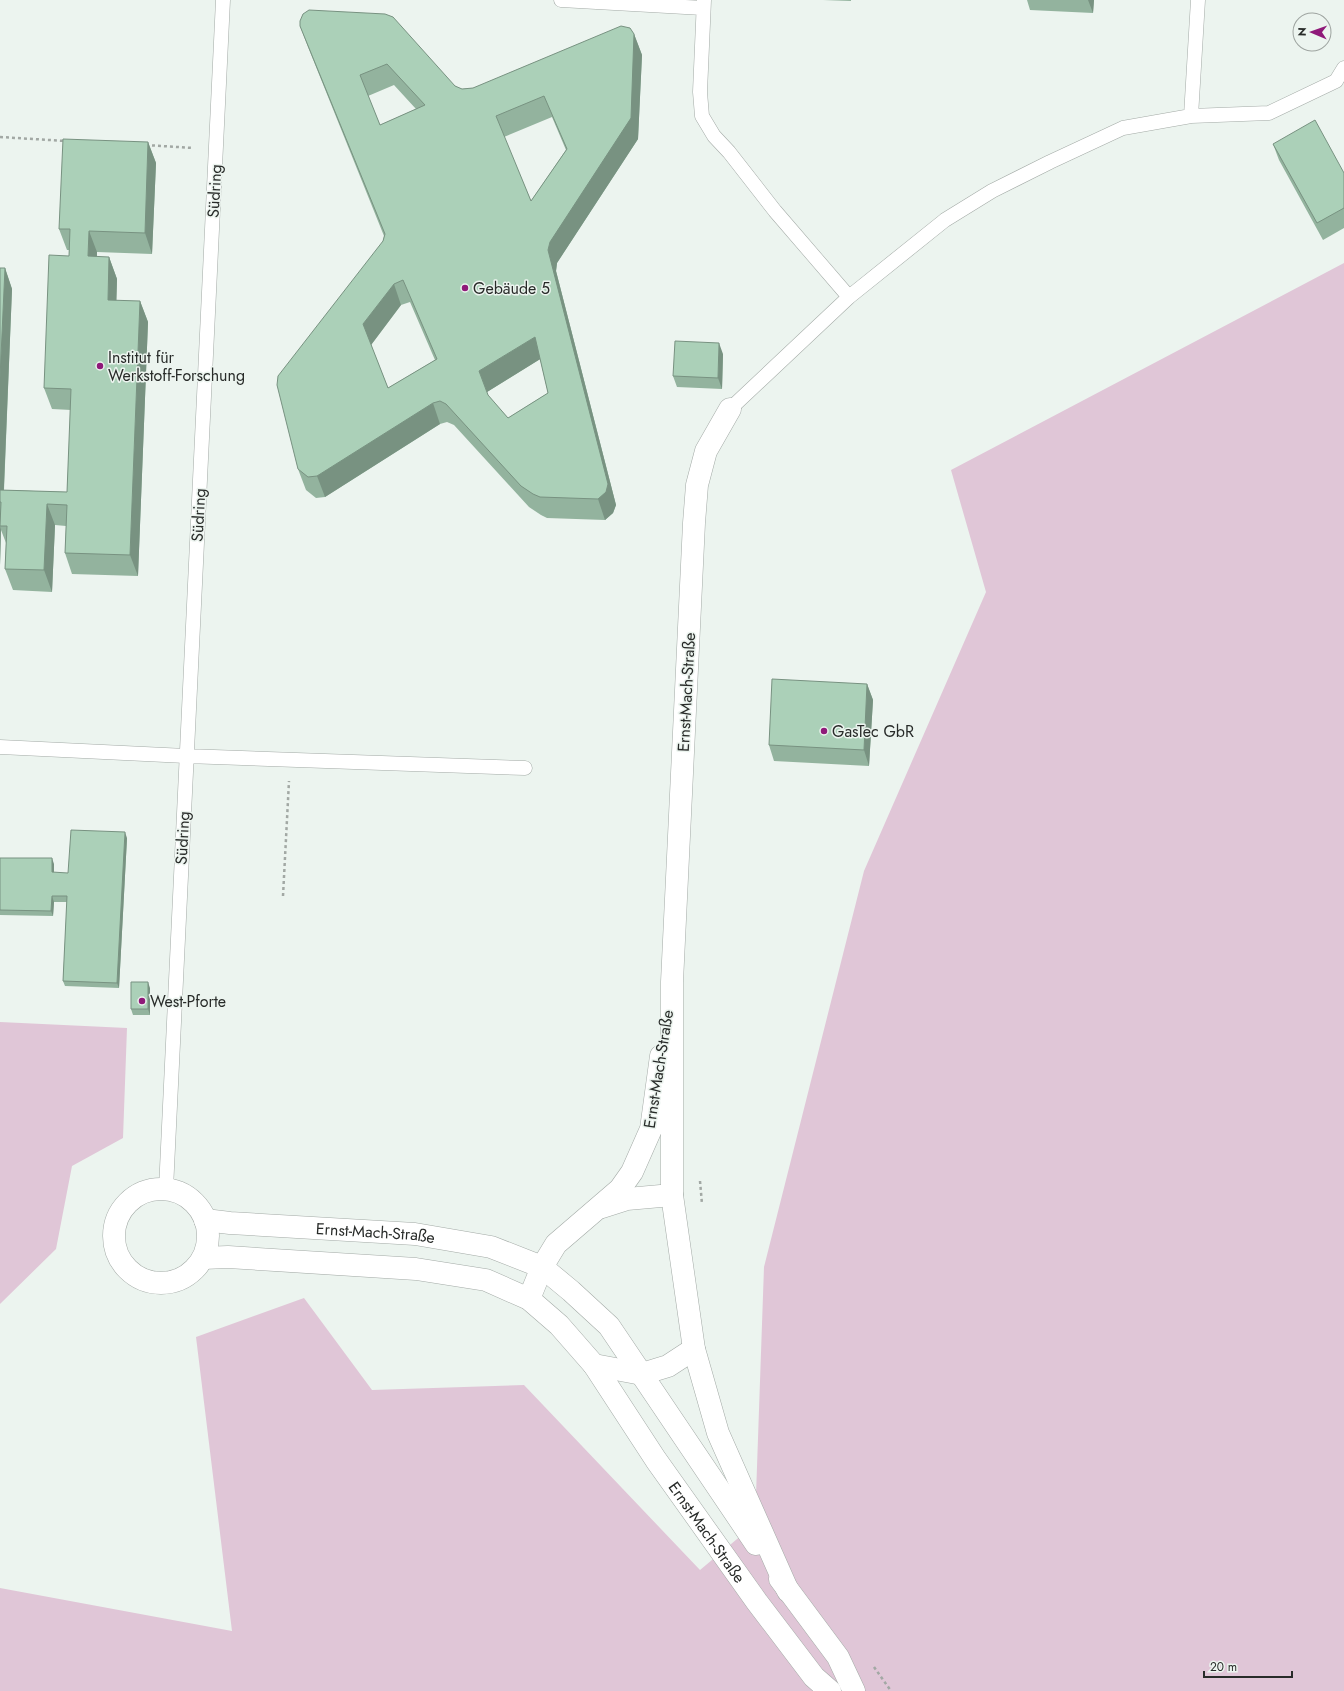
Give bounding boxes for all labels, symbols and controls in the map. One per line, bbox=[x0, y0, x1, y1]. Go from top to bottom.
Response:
north arrow bbox=[1292, 12, 1332, 52]
text: N bbox=[1294, 27, 1310, 36]
street label: Südring bbox=[202, 164, 227, 218]
place label: Gebäude 5 bbox=[473, 277, 550, 300]
marker: Gebäude 5 bbox=[460, 283, 470, 293]
place label: Institut für Werkstoff-Forschung bbox=[108, 346, 245, 387]
marker: Institut für Werkstoff-Forschung bbox=[95, 361, 105, 371]
street label: Südring bbox=[186, 488, 211, 542]
street label: Ernst-Mach-Straße bbox=[672, 632, 701, 752]
place label: GasTec GbR bbox=[832, 720, 914, 743]
marker: GasTec GbR bbox=[819, 726, 829, 736]
street label: Südring bbox=[170, 811, 195, 865]
place label: West-Pforte bbox=[150, 990, 226, 1013]
marker: West-Pforte bbox=[137, 996, 147, 1006]
street label: Ernst-Mach-Straße bbox=[638, 1008, 679, 1130]
street label: Ernst-Mach-Straße bbox=[315, 1217, 437, 1249]
street label: Ernst-Mach-Straße bbox=[663, 1477, 751, 1588]
scale bar bbox=[1204, 1653, 1292, 1679]
text: 20 m bbox=[1210, 1658, 1237, 1676]

